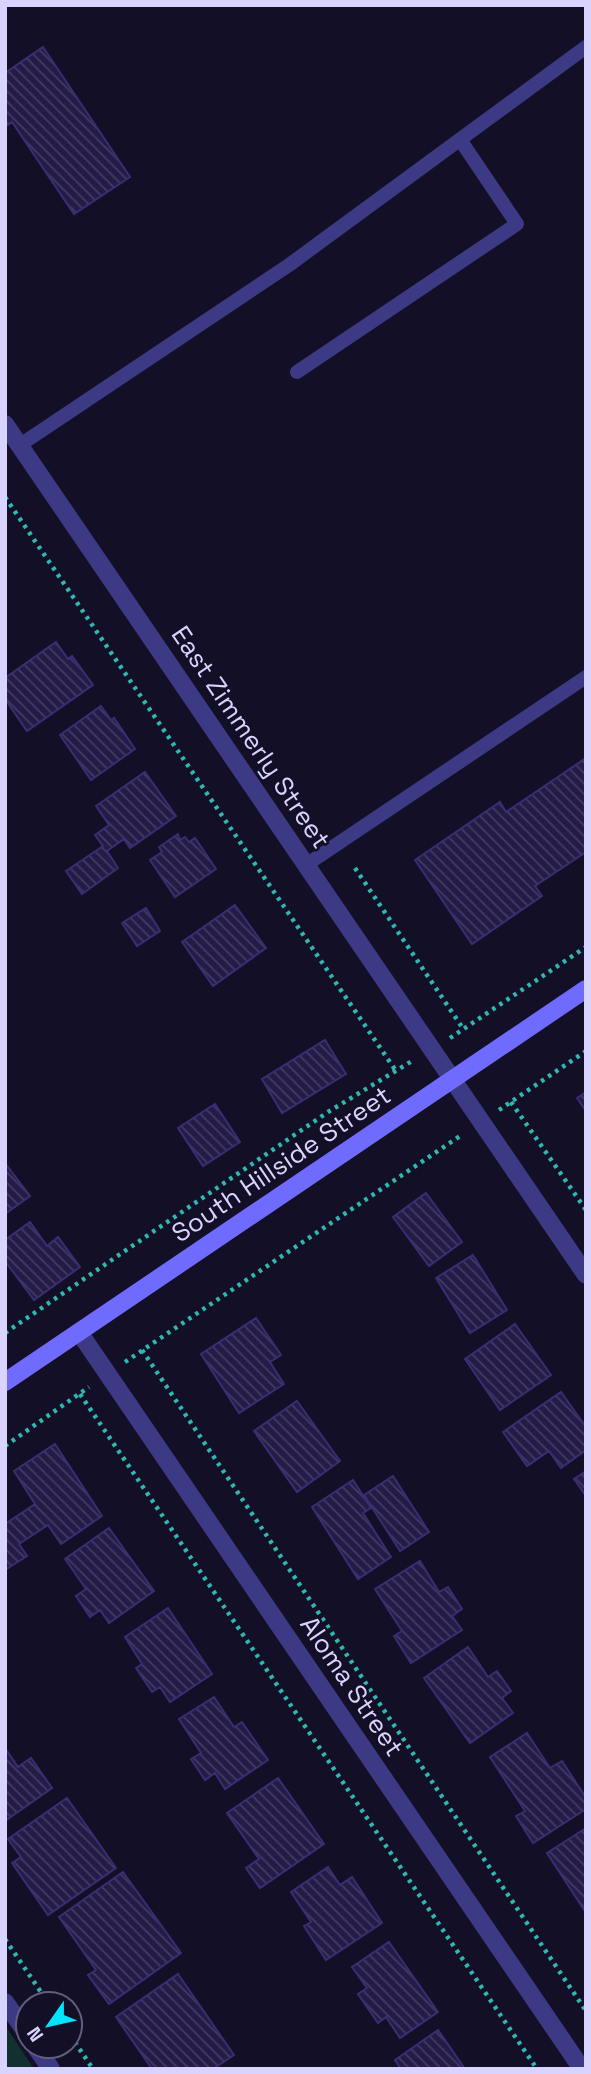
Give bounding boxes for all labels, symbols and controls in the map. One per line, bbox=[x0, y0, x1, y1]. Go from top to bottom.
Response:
street label: East Zimmerly Street bbox=[164, 619, 338, 855]
street label: South Hillside Street bbox=[165, 1078, 397, 1250]
street label: Aloma Street bbox=[293, 1609, 411, 1763]
north arrow bbox=[14, 1990, 84, 2060]
text: N bbox=[21, 2022, 49, 2046]

